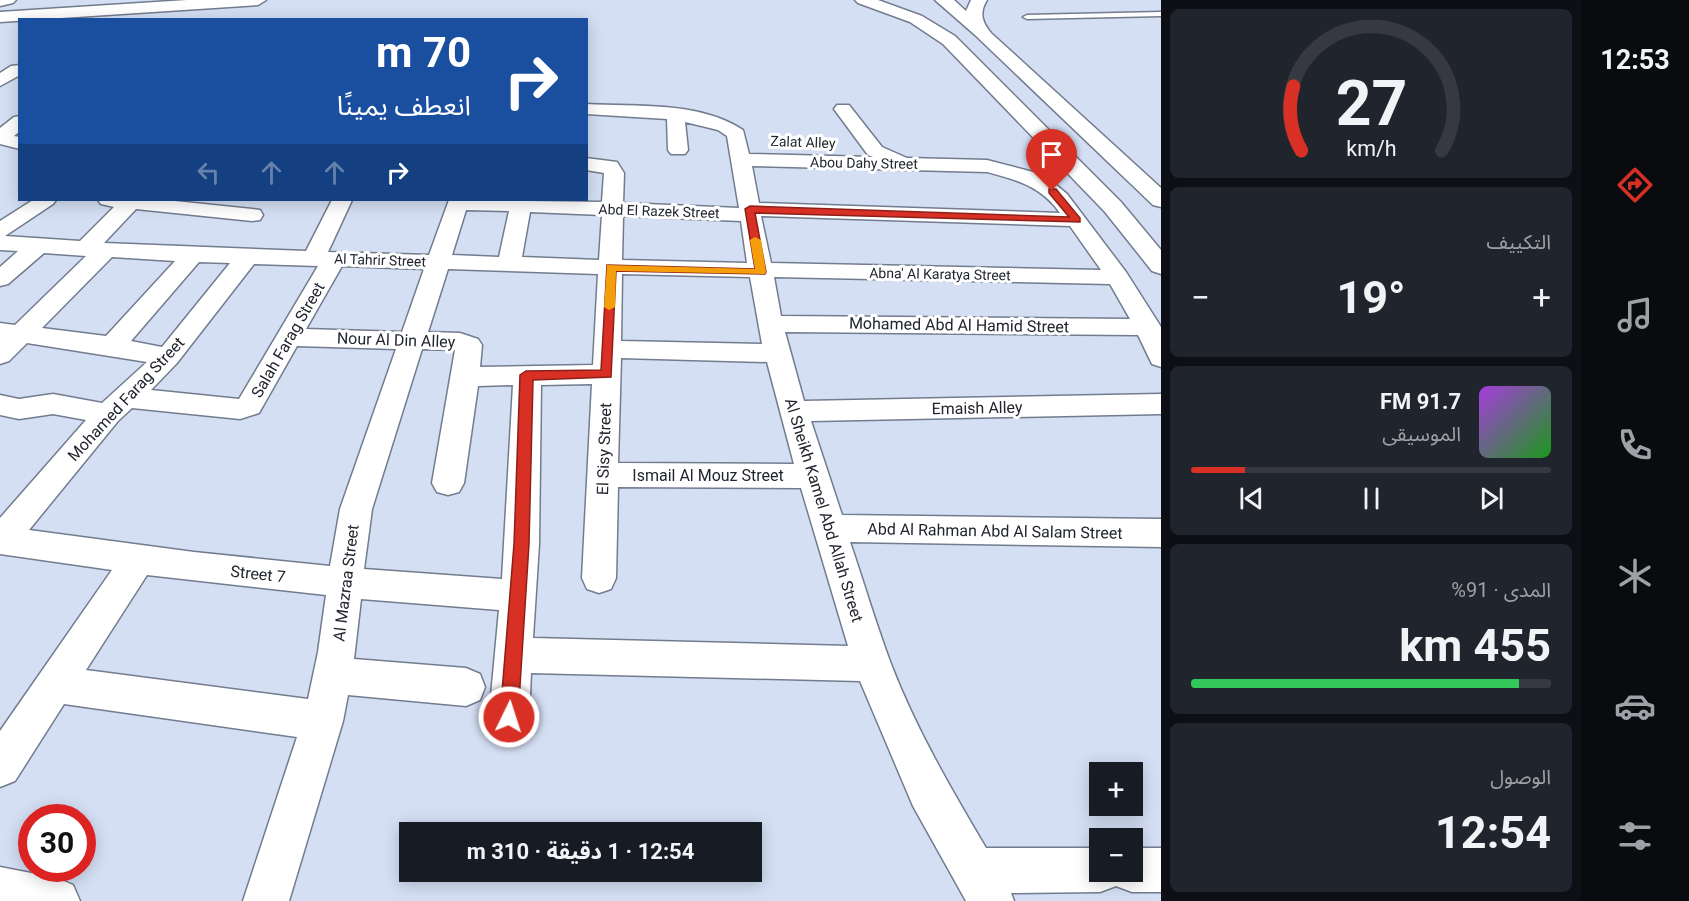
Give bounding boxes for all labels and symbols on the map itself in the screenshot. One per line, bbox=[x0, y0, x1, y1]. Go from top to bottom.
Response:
pin bbox=[1026, 129, 1077, 191]
street label: Zalat Alley bbox=[770, 133, 836, 151]
street label: Abou Dahy Street bbox=[810, 154, 918, 172]
street label: Abd El Razek Street bbox=[598, 201, 720, 221]
street label: Al Tahrir Street bbox=[334, 250, 427, 270]
street label: Abna' Al Karatya Street bbox=[869, 265, 1011, 283]
street label: Salah Farag Street bbox=[247, 279, 329, 401]
street label: Mohamed Abd Al Hamid Street bbox=[849, 314, 1069, 336]
street label: Nour Al Din Alley bbox=[336, 328, 456, 352]
street label: Mohamed Farag Street bbox=[64, 333, 188, 465]
street label: Al Sheikh Kamel Abd Allah Street bbox=[781, 396, 867, 624]
street label: Emaish Alley bbox=[931, 398, 1023, 418]
street label: El Sisy Street bbox=[593, 403, 615, 495]
street label: Ismail Al Mouz Street bbox=[632, 466, 784, 485]
street label: Abd Al Rahman Abd Al Salam Street bbox=[867, 519, 1123, 543]
street label: Al Mazraa Street bbox=[329, 523, 363, 643]
street label: Street 7 bbox=[230, 562, 286, 586]
position arrow bbox=[477, 685, 541, 749]
speed limit sign: 30 bbox=[18, 804, 96, 882]

